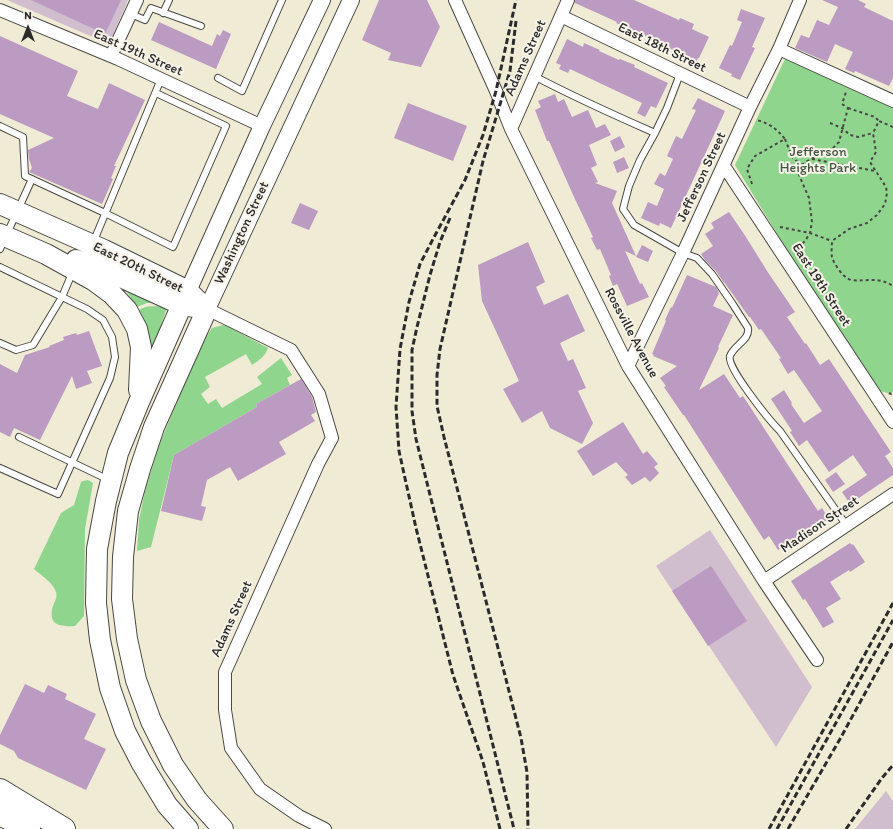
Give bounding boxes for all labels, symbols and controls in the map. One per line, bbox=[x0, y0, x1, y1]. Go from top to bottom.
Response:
north arrow bbox=[8, 8, 48, 48]
text: N bbox=[24, 9, 32, 22]
street label: Adams Street bbox=[502, 17, 550, 99]
street label: East 18th Street bbox=[615, 19, 709, 77]
street label: East 19th Street bbox=[91, 26, 185, 80]
street label: Jefferson Street bbox=[674, 129, 730, 225]
park label: Jefferson Heights Park bbox=[780, 144, 856, 176]
street label: Washington Street bbox=[211, 179, 273, 287]
street label: East 20th Street bbox=[90, 239, 186, 297]
street label: East 19th Street bbox=[788, 240, 854, 330]
street label: Rossville Avenue bbox=[600, 285, 662, 381]
street label: Madison Street bbox=[778, 493, 862, 557]
street label: Adams Street bbox=[208, 578, 256, 660]

